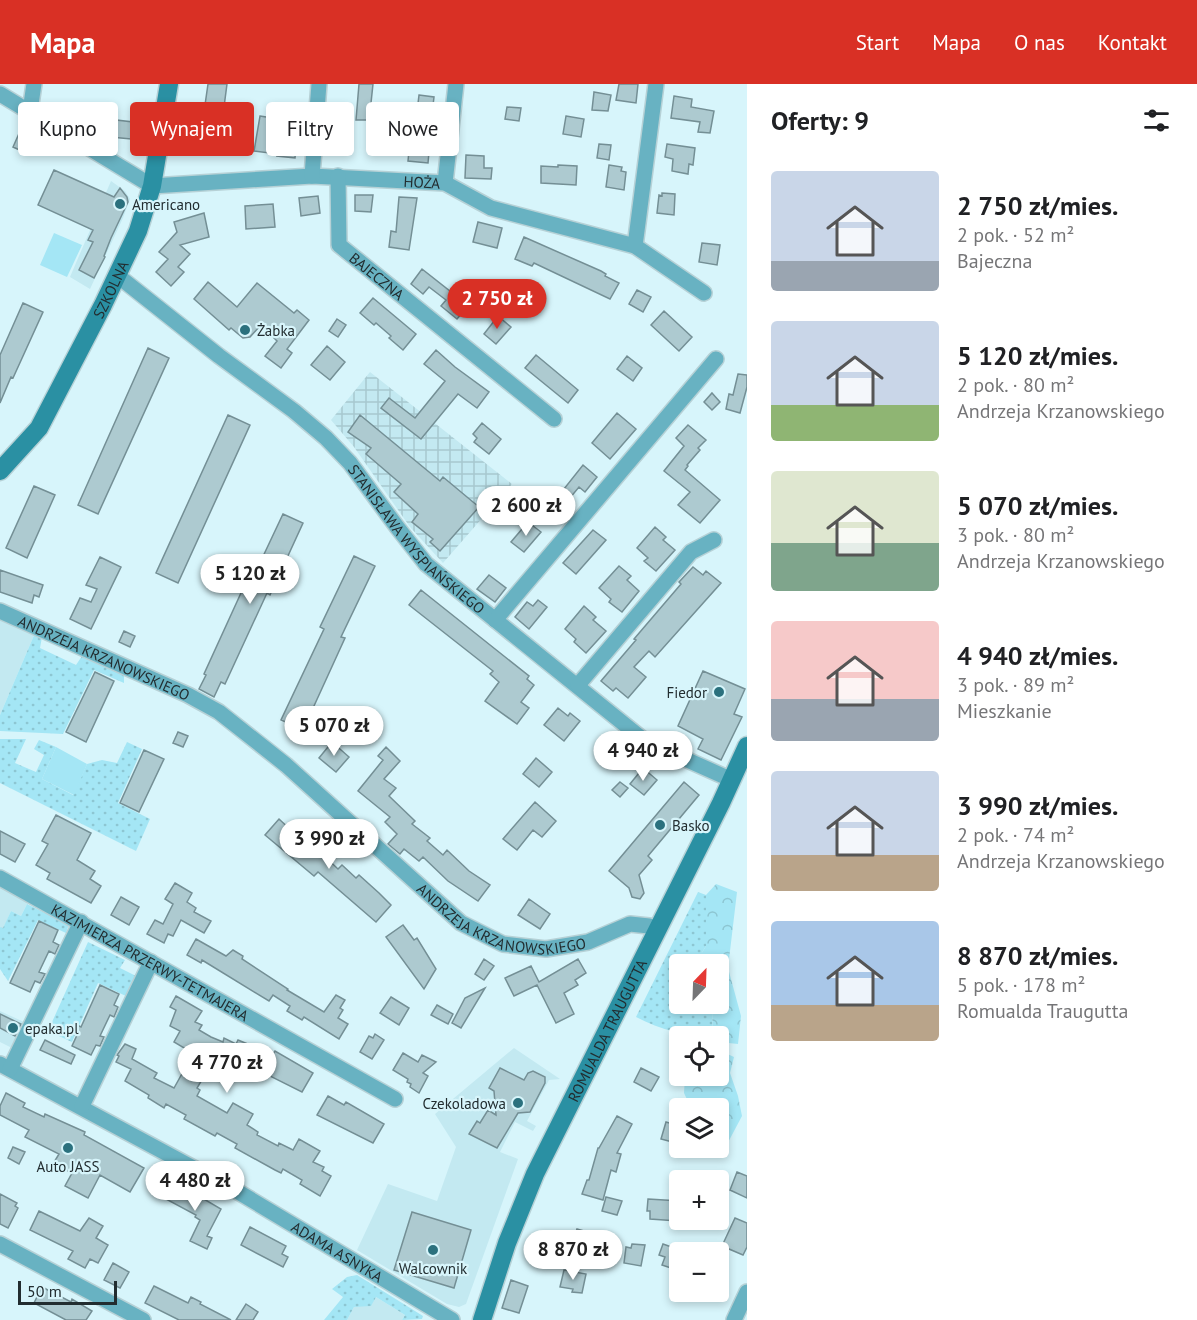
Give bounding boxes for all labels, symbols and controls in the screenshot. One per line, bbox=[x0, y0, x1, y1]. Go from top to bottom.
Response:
text: Mapa bbox=[30, 24, 95, 61]
text: Start bbox=[856, 29, 899, 56]
text: Mapa bbox=[932, 29, 981, 56]
text: O nas bbox=[1014, 29, 1065, 56]
text: Kontakt bbox=[1098, 29, 1167, 56]
chip: Kupno bbox=[18, 102, 118, 156]
chip: Wynajem bbox=[130, 102, 254, 156]
chip: Filtry bbox=[266, 102, 354, 156]
chip: Nowe bbox=[366, 102, 459, 156]
text: Oferty: 9 bbox=[771, 104, 869, 137]
icon: filters bbox=[1140, 104, 1173, 137]
street label: HOŻA bbox=[403, 171, 441, 192]
text: 2 750 zł/mies. bbox=[957, 189, 1118, 222]
place label: Americano bbox=[132, 195, 200, 214]
icon: home bbox=[819, 195, 891, 267]
marker: Americano bbox=[113, 197, 127, 211]
text: 2 pok. · 52 m² bbox=[957, 222, 1074, 248]
street label: BAJECZNA bbox=[346, 248, 409, 304]
text: Bajeczna bbox=[957, 248, 1032, 274]
street label: SZKOLNA bbox=[88, 257, 132, 321]
pin: 2 750 zł bbox=[435, 279, 559, 330]
text: 2 750 zł bbox=[461, 285, 533, 311]
place label: Żabka bbox=[257, 321, 295, 340]
marker: Żabka bbox=[238, 323, 252, 337]
text: 5 120 zł/mies. bbox=[957, 339, 1118, 372]
icon: home bbox=[819, 345, 891, 417]
text: 2 pok. · 80 m² bbox=[957, 372, 1074, 398]
text: Andrzeja Krzanowskiego bbox=[957, 398, 1165, 424]
street label: STANISŁAWA WYSPIAŃSKIEGO bbox=[344, 460, 489, 617]
pin: 2 600 zł bbox=[464, 486, 588, 537]
text: 5 070 zł/mies. bbox=[957, 489, 1118, 522]
text: 2 600 zł bbox=[490, 492, 562, 518]
icon: home bbox=[819, 495, 891, 567]
text: 3 pok. · 80 m² bbox=[957, 522, 1074, 548]
text: Andrzeja Krzanowskiego bbox=[957, 548, 1165, 574]
pin: 5 120 zł bbox=[188, 554, 312, 605]
text: 5 120 zł bbox=[214, 560, 286, 586]
street label: ANDRZEJA KRZANOWSKIEGO bbox=[15, 611, 193, 704]
text: 4 940 zł/mies. bbox=[957, 639, 1118, 672]
icon: home bbox=[819, 645, 891, 717]
text: 3 pok. · 89 m² bbox=[957, 672, 1074, 698]
place label: Fiedor bbox=[666, 683, 707, 702]
marker: Fiedor bbox=[712, 685, 726, 699]
text: Mieszkanie bbox=[957, 698, 1052, 724]
pin: 5 070 zł bbox=[272, 706, 396, 757]
text: 5 070 zł bbox=[298, 712, 370, 738]
pin: 4 940 zł bbox=[581, 731, 705, 782]
text: 4 940 zł bbox=[607, 737, 679, 763]
text: 3 990 zł/mies. bbox=[957, 789, 1118, 822]
icon: home bbox=[819, 795, 891, 867]
place label: Basko bbox=[672, 816, 710, 835]
marker: Basko bbox=[653, 818, 667, 832]
pin: 3 990 zł bbox=[267, 819, 391, 870]
text: 2 pok. · 74 m² bbox=[957, 822, 1074, 848]
text: 3 990 zł bbox=[293, 825, 365, 851]
text: Andrzeja Krzanowskiego bbox=[957, 848, 1165, 874]
street label: ANDRZEJA KRZANOWSKIEGO bbox=[413, 879, 587, 958]
street label: KAZIMIERZA PRZERWY-TETMAJERA bbox=[48, 899, 252, 1025]
text: 8 870 zł/mies. bbox=[957, 939, 1118, 972]
icon: home bbox=[819, 945, 891, 1017]
north arrow bbox=[669, 954, 729, 1014]
map controls bbox=[669, 954, 729, 1302]
street label: ROMUALDA TRAUGUTTA bbox=[563, 956, 651, 1105]
text: 5 pok. · 178 m² bbox=[957, 972, 1085, 998]
text: Romualda Traugutta bbox=[957, 998, 1128, 1024]
place label: epaka.pl bbox=[25, 1019, 79, 1038]
marker: epaka.pl bbox=[6, 1021, 20, 1035]
button: locate bbox=[669, 1026, 729, 1086]
pin: 4 770 zł bbox=[165, 1043, 289, 1094]
text: 4 770 zł bbox=[191, 1049, 263, 1075]
place label: Czekoladowa bbox=[422, 1094, 506, 1113]
marker: Czekoladowa bbox=[511, 1096, 525, 1110]
button: layers bbox=[669, 1098, 729, 1158]
marker: Auto JASS bbox=[61, 1141, 75, 1155]
place label: Auto JASS bbox=[37, 1157, 99, 1176]
pin: 4 480 zł bbox=[133, 1161, 257, 1212]
text: 4 480 zł bbox=[159, 1167, 231, 1193]
button: + bbox=[669, 1170, 729, 1230]
street label: ADAMA ASNYKA bbox=[288, 1217, 387, 1286]
pin: 8 870 zł bbox=[511, 1230, 635, 1281]
text: 8 870 zł bbox=[537, 1236, 609, 1262]
button: − bbox=[669, 1242, 729, 1302]
marker: Walcownik bbox=[426, 1243, 440, 1257]
place label: Walcownik bbox=[399, 1259, 468, 1278]
scale bar bbox=[18, 1278, 117, 1306]
text: 50 m bbox=[27, 1281, 62, 1301]

